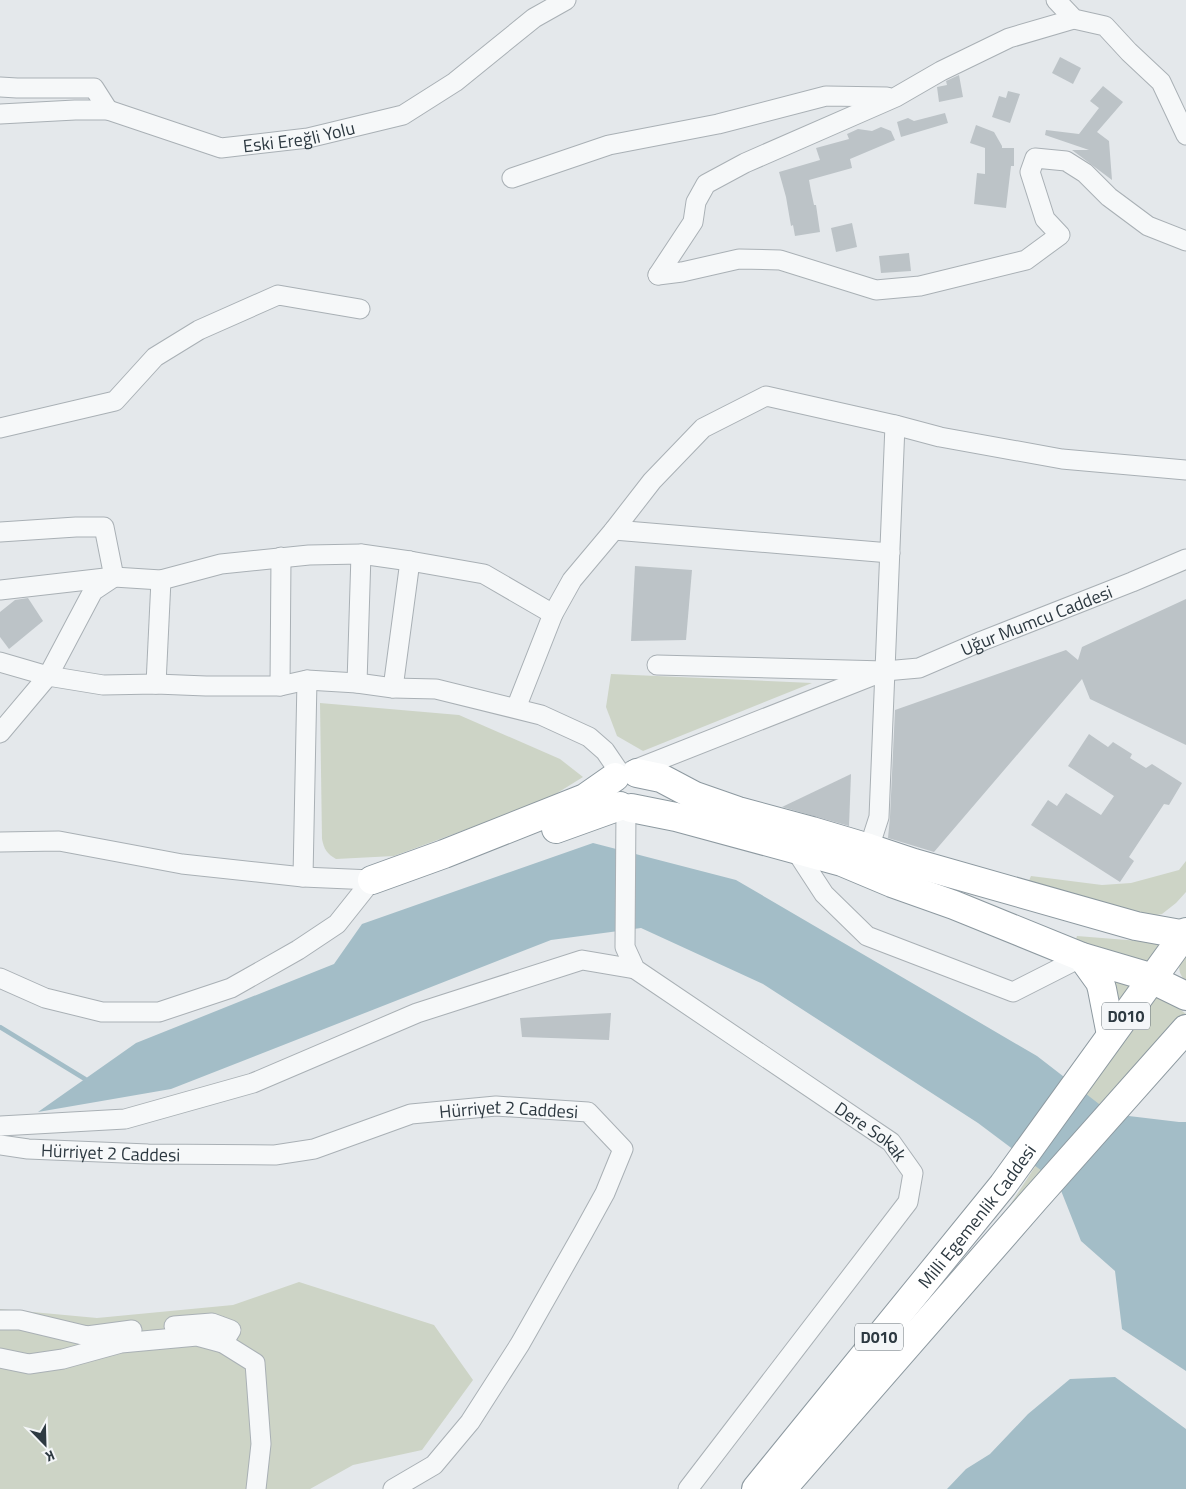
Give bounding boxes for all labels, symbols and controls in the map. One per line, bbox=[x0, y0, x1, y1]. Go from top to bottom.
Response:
street label: Eski Ereğli Yolu bbox=[241, 114, 357, 159]
street label: Uğur Mumcu Caddesi bbox=[956, 578, 1116, 662]
road number: D010 bbox=[1102, 1002, 1150, 1030]
street label: Hürriyet 2 Caddesi bbox=[438, 1092, 579, 1125]
street label: Dere Sokak bbox=[830, 1095, 914, 1167]
street label: Hürriyet 2 Caddesi bbox=[40, 1136, 180, 1168]
street label: Milli Egemenlik Caddesi bbox=[911, 1138, 1042, 1294]
road number: D010 bbox=[855, 1324, 903, 1350]
north arrow bbox=[20, 1419, 70, 1469]
text: K bbox=[42, 1445, 58, 1468]

